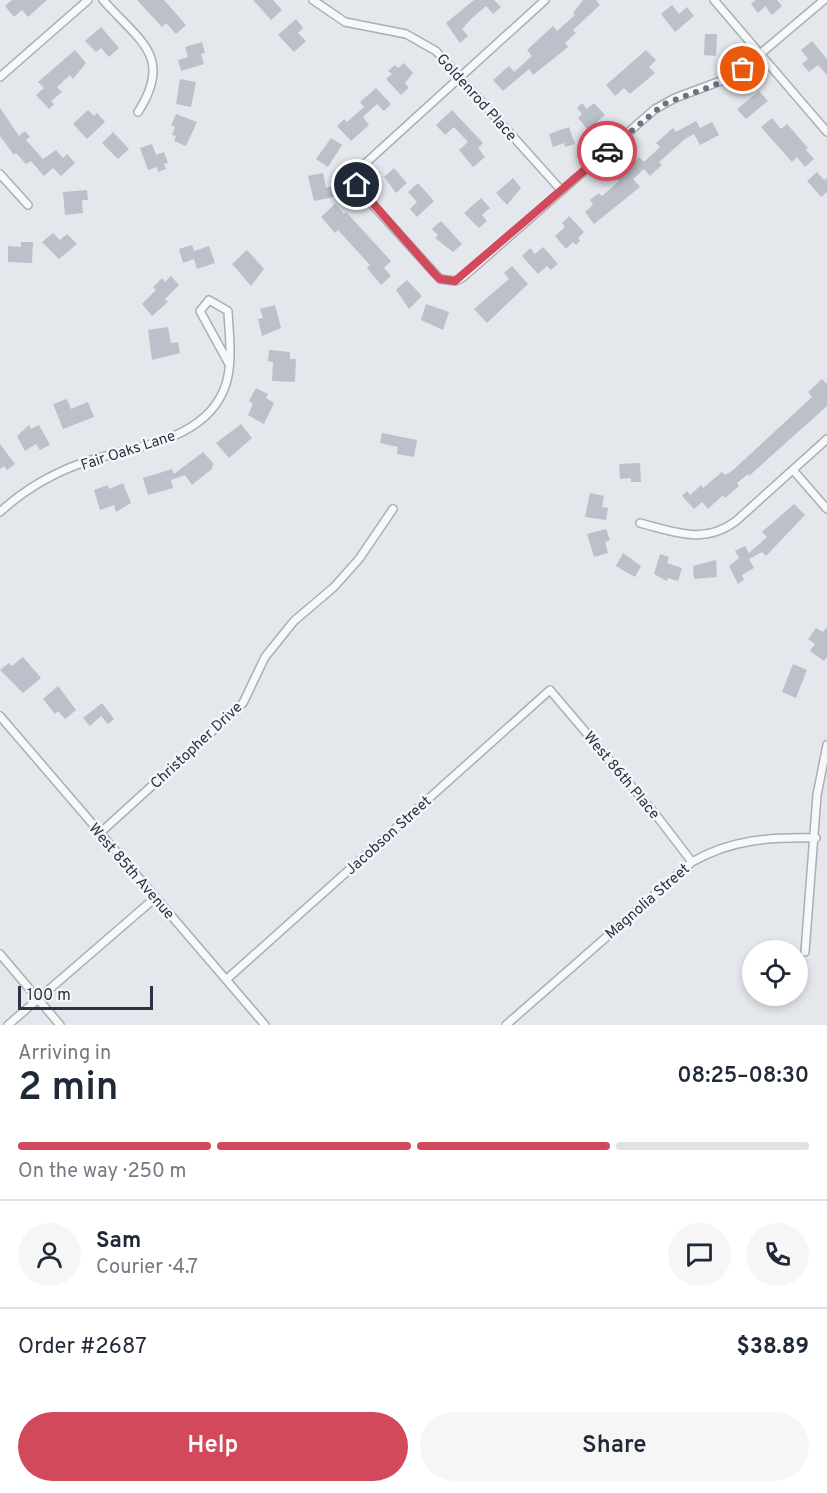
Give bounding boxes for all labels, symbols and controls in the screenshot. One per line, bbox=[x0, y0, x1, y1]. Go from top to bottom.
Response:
pin bbox=[717, 43, 768, 94]
street label: Goldenrod Place bbox=[432, 50, 520, 146]
icon: bag bbox=[726, 52, 759, 85]
courier bbox=[577, 121, 637, 181]
icon: car bbox=[591, 135, 624, 168]
pin bbox=[331, 159, 382, 210]
icon: home bbox=[340, 168, 373, 201]
street label: Fair Oaks Lane bbox=[79, 427, 178, 476]
street label: Christopher Drive bbox=[147, 699, 247, 794]
street label: West 86th Place bbox=[579, 728, 663, 824]
street label: Jacobson Street bbox=[342, 793, 436, 880]
street label: West 85th Avenue bbox=[84, 820, 178, 924]
street label: Magnolia Street bbox=[602, 860, 694, 944]
map controls bbox=[742, 940, 808, 1006]
button: locate bbox=[742, 940, 808, 1006]
scale bar bbox=[18, 983, 153, 1010]
text: 100 m bbox=[27, 986, 71, 1006]
text: Arriving in bbox=[18, 1041, 111, 1067]
text: 08:25–08:30 bbox=[677, 1063, 809, 1090]
text: 2 min bbox=[18, 1065, 119, 1114]
text: On the way · 250 m bbox=[18, 1159, 186, 1185]
button: person bbox=[18, 1223, 81, 1286]
button: chat bbox=[668, 1223, 731, 1286]
button: phone bbox=[746, 1223, 809, 1286]
text: Sam bbox=[96, 1228, 141, 1255]
text: Courier · 4.7 bbox=[96, 1255, 198, 1281]
text: Order #2687 bbox=[18, 1334, 147, 1361]
text: $38.89 bbox=[737, 1334, 809, 1361]
button: Help bbox=[18, 1412, 408, 1481]
button: Share bbox=[420, 1412, 809, 1481]

